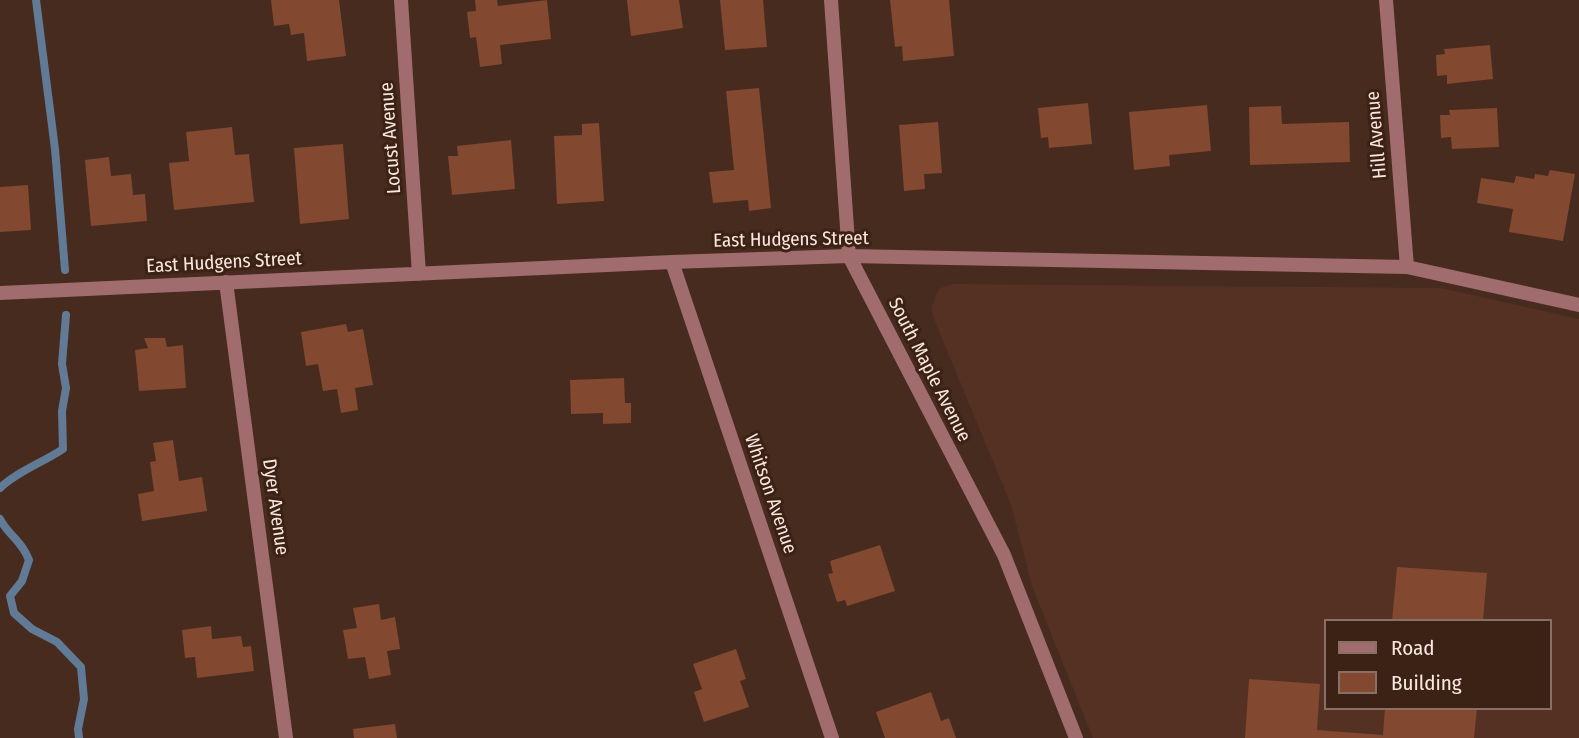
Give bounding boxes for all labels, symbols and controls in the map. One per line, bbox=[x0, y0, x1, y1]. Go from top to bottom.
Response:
street label: Locust Avenue bbox=[376, 81, 406, 195]
street label: Hill Avenue bbox=[1362, 90, 1392, 180]
street label: East Hudgens Street bbox=[713, 227, 869, 253]
street label: East Hudgens Street bbox=[146, 248, 302, 278]
street label: South Maple Avenue bbox=[883, 294, 975, 446]
street label: Whitson Avenue bbox=[739, 431, 801, 557]
street label: Dyer Avenue bbox=[257, 457, 293, 557]
legend bbox=[1324, 619, 1551, 710]
text: Road bbox=[1391, 635, 1435, 661]
text: Building bbox=[1391, 670, 1462, 696]

